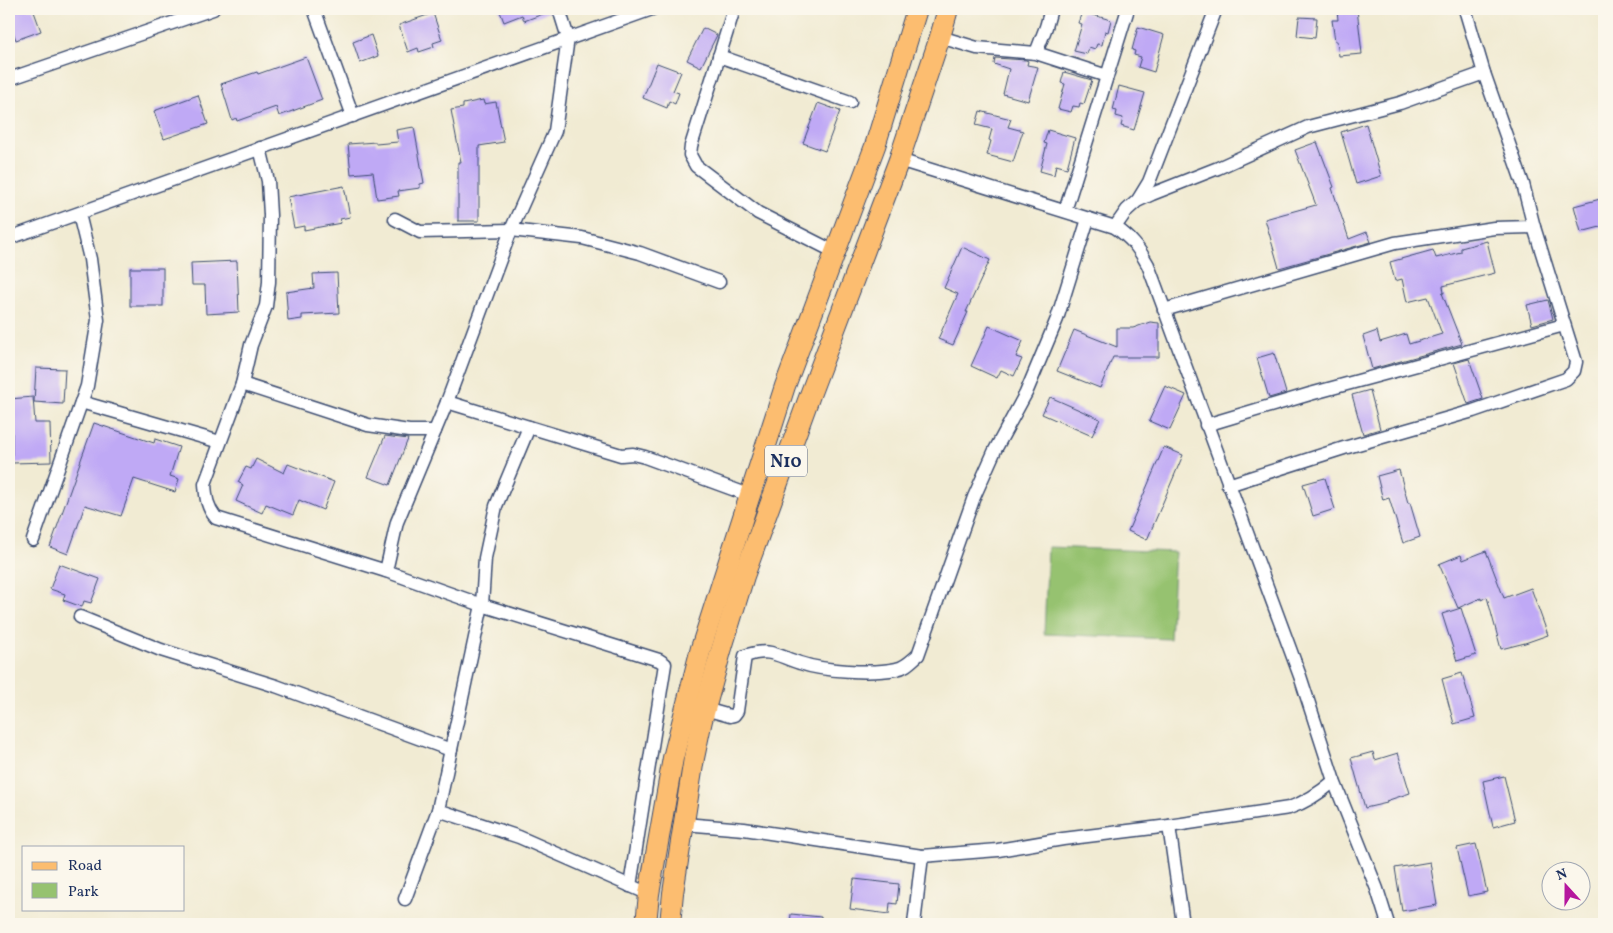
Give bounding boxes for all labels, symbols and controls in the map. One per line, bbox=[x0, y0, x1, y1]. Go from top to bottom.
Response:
road number: N10 bbox=[765, 446, 807, 476]
legend bbox=[22, 846, 185, 910]
text: Road bbox=[68, 856, 102, 877]
north arrow bbox=[1540, 860, 1590, 910]
text: N bbox=[1554, 865, 1570, 886]
text: Park bbox=[68, 882, 99, 903]

